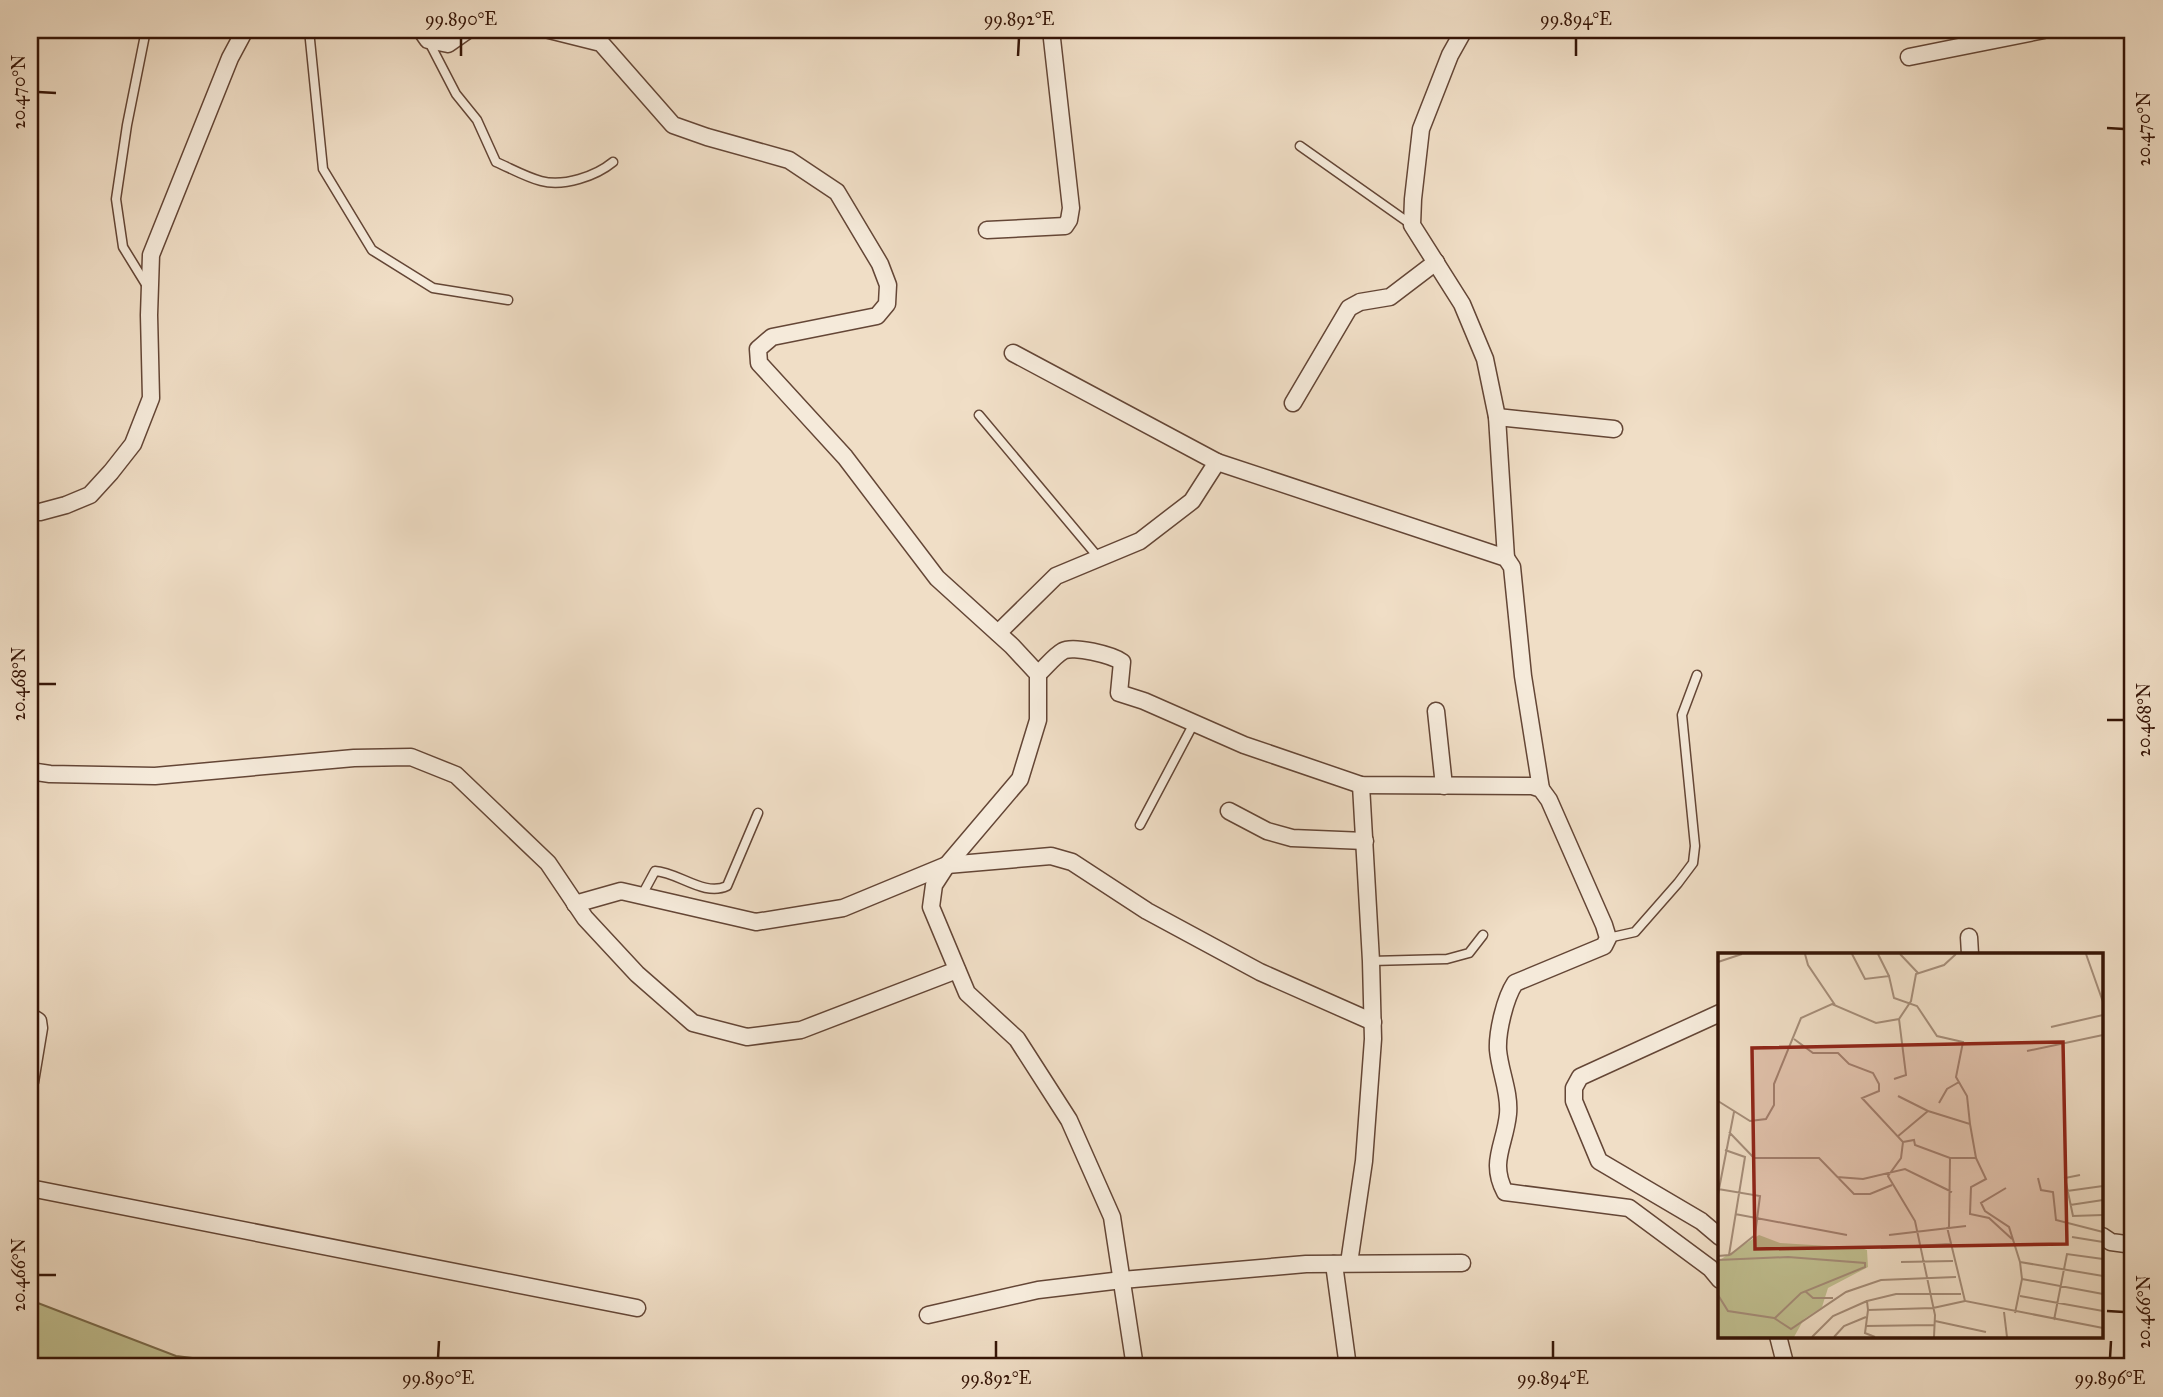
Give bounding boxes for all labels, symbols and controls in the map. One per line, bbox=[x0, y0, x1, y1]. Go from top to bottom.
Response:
text: 99.890°E bbox=[425, 8, 497, 30]
text: 99.892°E bbox=[984, 8, 1054, 30]
text: 99.894°E bbox=[1540, 8, 1612, 30]
text: 20.470°N bbox=[8, 55, 30, 129]
text: 20.470°N bbox=[2133, 92, 2155, 166]
text: 20.468°N bbox=[8, 647, 30, 721]
text: 20.468°N bbox=[2133, 683, 2155, 757]
inset map bbox=[1718, 953, 2104, 1338]
text: 20.466°N bbox=[8, 1238, 30, 1312]
text: 20.466°N bbox=[2133, 1275, 2155, 1349]
text: 99.890°E bbox=[402, 1367, 474, 1389]
text: 99.892°E bbox=[961, 1367, 1031, 1389]
text: 99.894°E bbox=[1517, 1367, 1589, 1389]
text: 99.896°E bbox=[2075, 1367, 2146, 1389]

